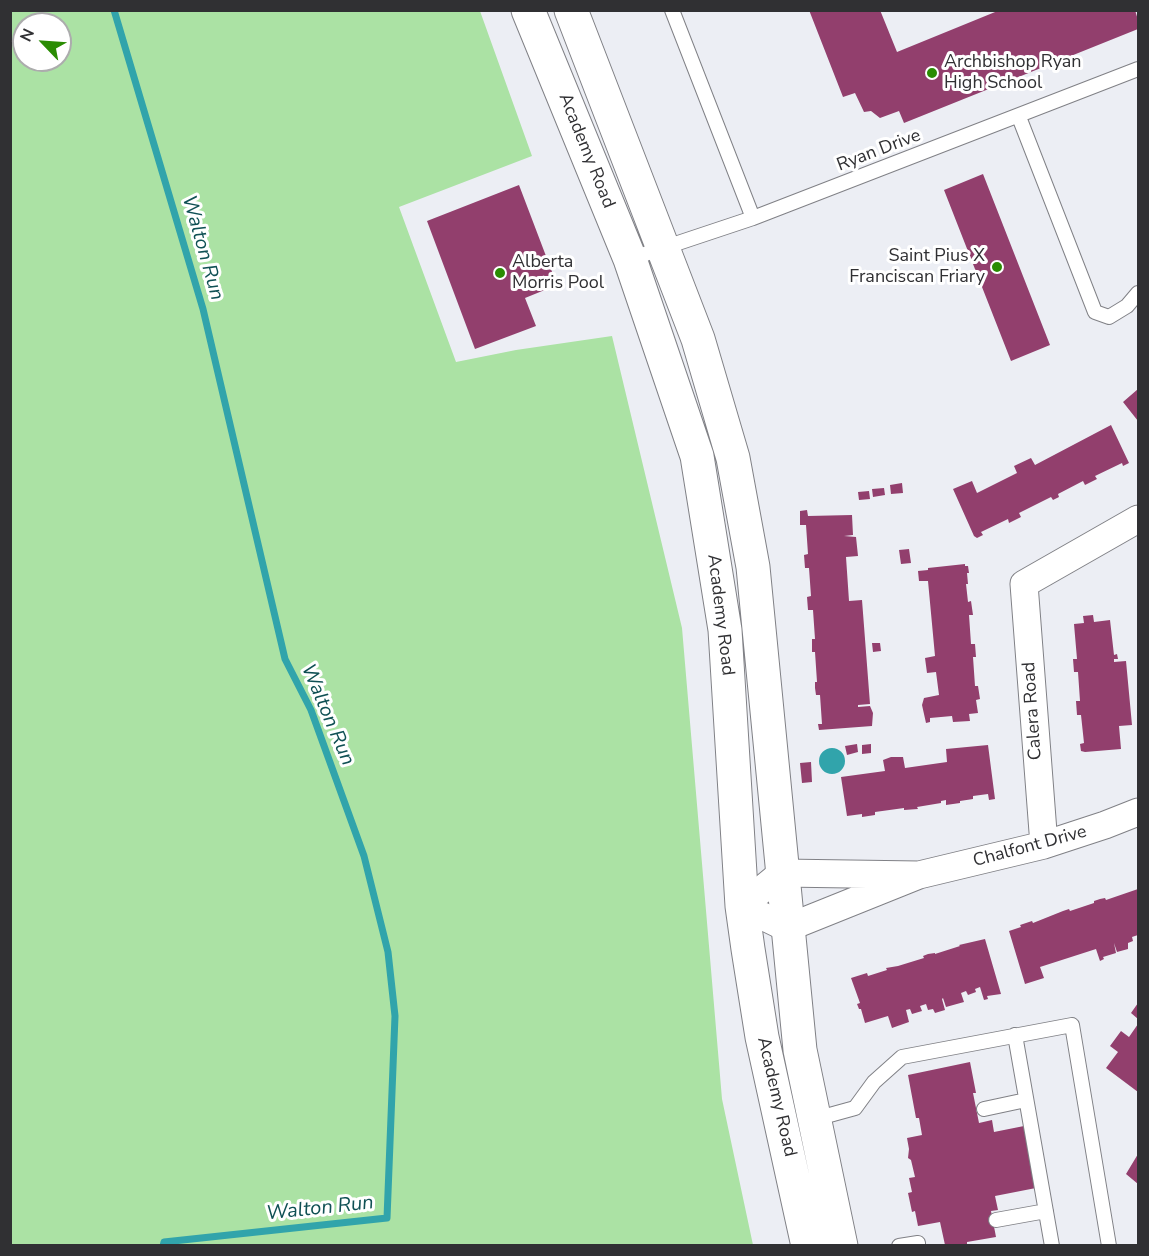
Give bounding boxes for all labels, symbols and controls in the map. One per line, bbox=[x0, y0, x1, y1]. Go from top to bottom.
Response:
north arrow bbox=[12, 12, 72, 72]
text: N bbox=[15, 25, 40, 45]
place label: Archbishop Ryan High School bbox=[944, 52, 1082, 94]
marker: Archbishop Ryan High School bbox=[925, 66, 939, 80]
street label: Academy Road bbox=[553, 90, 619, 212]
street label: Ryan Drive bbox=[834, 125, 924, 177]
water label: Walton Run bbox=[176, 193, 228, 303]
place label: Saint Pius X Franciscan Friary bbox=[849, 246, 985, 288]
place label: Alberta Morris Pool bbox=[512, 252, 604, 294]
marker: Saint Pius X Franciscan Friary bbox=[990, 260, 1004, 274]
marker: Alberta Morris Pool bbox=[493, 266, 507, 280]
street label: Academy Road bbox=[702, 553, 738, 677]
water label: Walton Run bbox=[295, 661, 359, 769]
street label: Calera Road bbox=[1019, 661, 1047, 761]
street label: Chalfont Drive bbox=[971, 821, 1089, 873]
street label: Academy Road bbox=[752, 1035, 800, 1159]
water label: Walton Run bbox=[265, 1191, 375, 1227]

